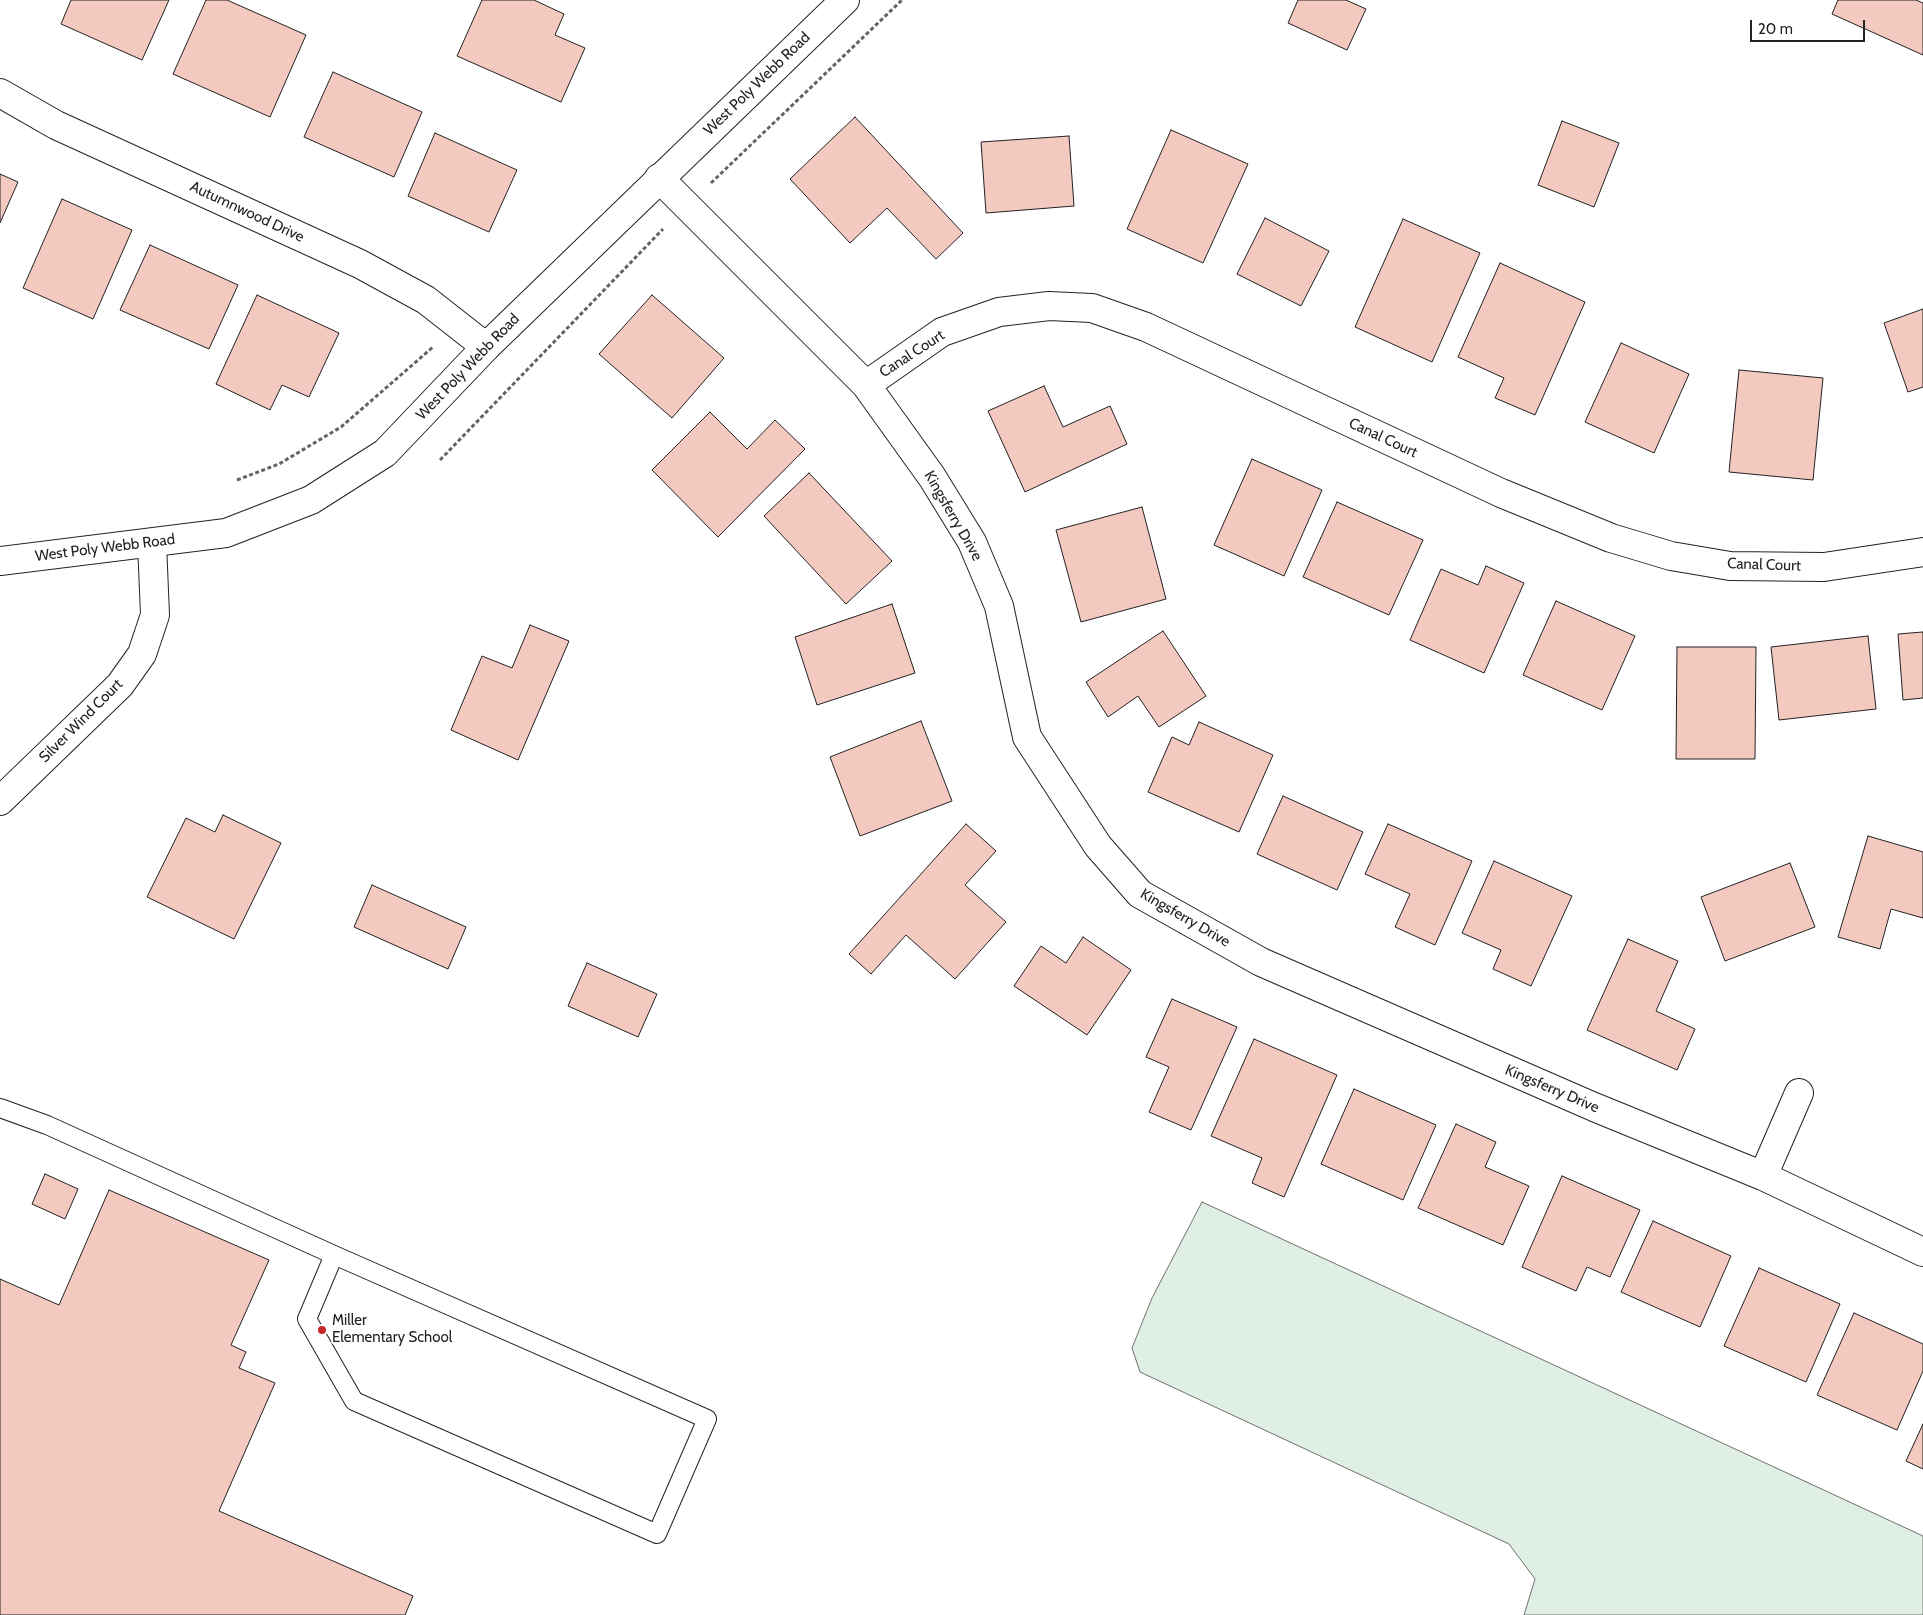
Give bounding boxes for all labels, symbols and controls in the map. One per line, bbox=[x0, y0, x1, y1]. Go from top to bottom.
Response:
scale bar bbox=[1753, 10, 1868, 42]
text: 20 m bbox=[1758, 20, 1793, 38]
street label: West Poly Webb Road bbox=[700, 29, 814, 139]
street label: Autumnwood Drive bbox=[187, 178, 307, 246]
street label: West Poly Webb Road bbox=[413, 310, 523, 424]
street label: Canal Court bbox=[876, 326, 948, 382]
street label: Canal Court bbox=[1346, 414, 1420, 462]
street label: Kingsferry Drive bbox=[920, 468, 986, 564]
street label: West Poly Webb Road bbox=[34, 530, 176, 566]
street label: Canal Court bbox=[1727, 555, 1801, 575]
street label: Silver Wind Court bbox=[36, 676, 126, 766]
street label: Kingsferry Drive bbox=[1137, 885, 1233, 951]
street label: Kingsferry Drive bbox=[1502, 1061, 1602, 1117]
place label: Miller Elementary School bbox=[332, 1312, 452, 1347]
marker: Miller Elementary School bbox=[316, 1324, 328, 1336]

